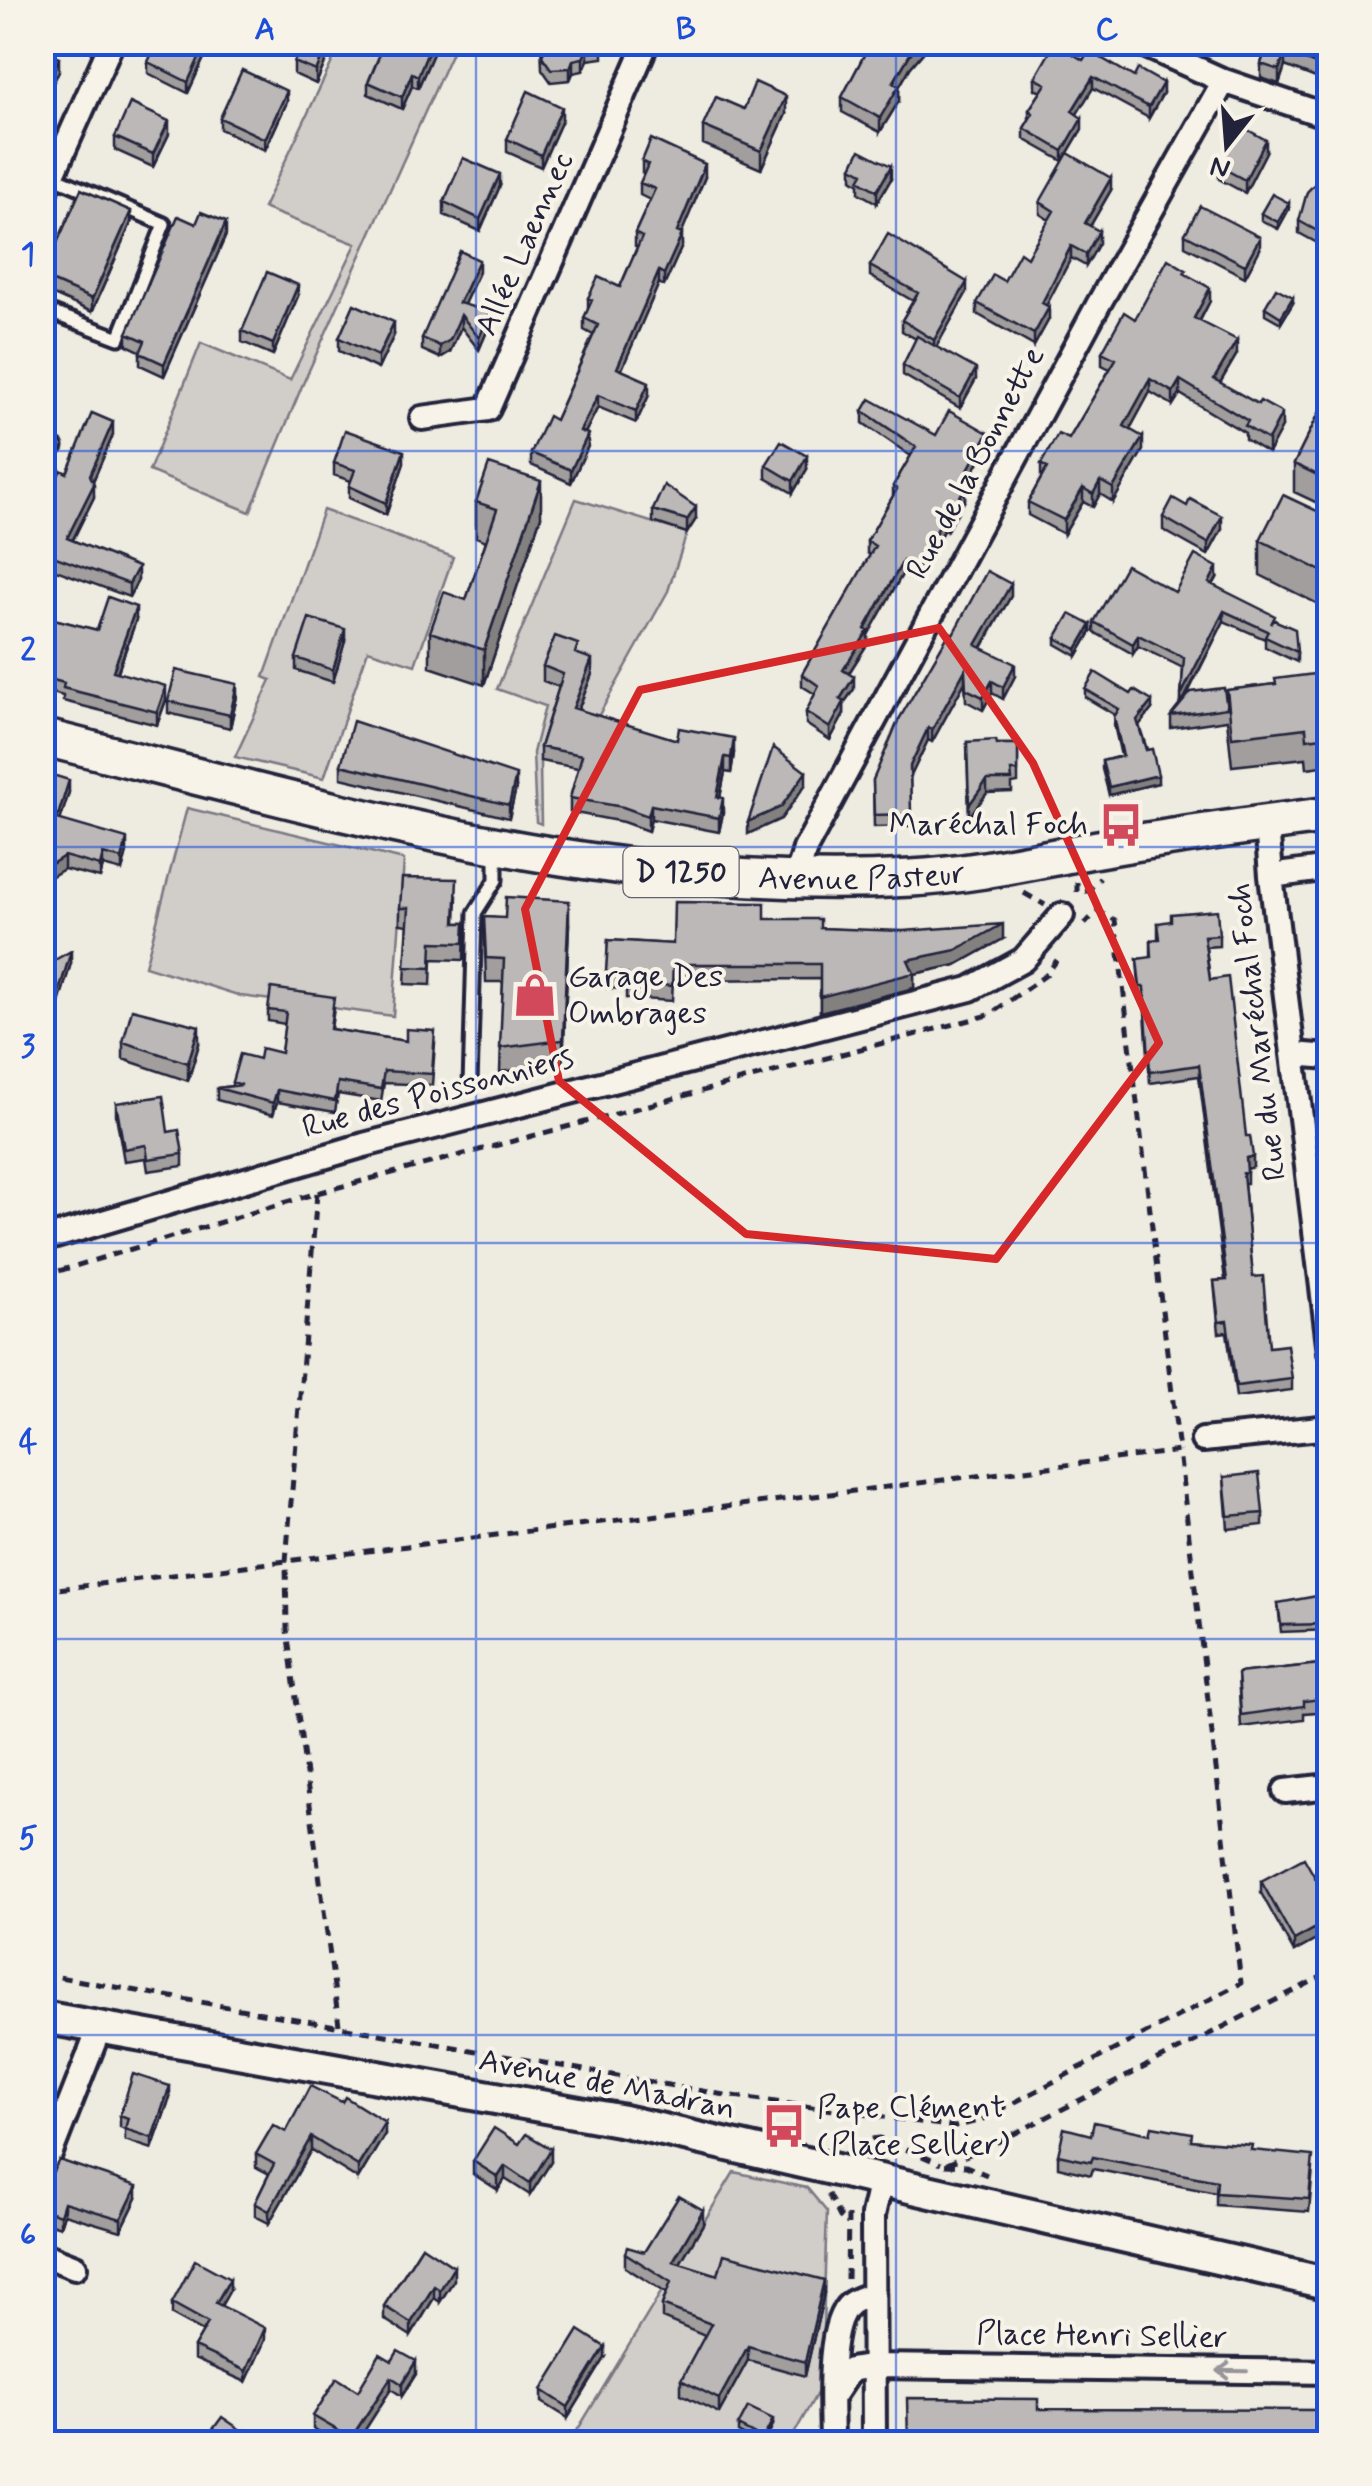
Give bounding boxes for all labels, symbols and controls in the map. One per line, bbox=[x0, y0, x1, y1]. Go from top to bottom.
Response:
text: A bbox=[255, 9, 275, 51]
text: B bbox=[676, 9, 696, 51]
text: C bbox=[1096, 9, 1119, 51]
north arrow bbox=[1177, 95, 1277, 195]
street label: Allée Laennec bbox=[466, 146, 584, 342]
text: N bbox=[1206, 146, 1235, 187]
text: 1 bbox=[21, 234, 35, 276]
street label: Rue de la Bonnette bbox=[897, 339, 1055, 587]
text: 2 bbox=[20, 630, 36, 672]
bus stop icon: Maréchal Foch bbox=[1097, 801, 1145, 849]
place label: Maréchal Foch bbox=[889, 804, 1088, 846]
road number: D 1250 bbox=[624, 847, 738, 897]
street label: Avenue Pasteur bbox=[757, 852, 968, 901]
street label: Rue du Maréchal Foch bbox=[1219, 881, 1297, 1183]
place label: Garage Des Ombrages bbox=[568, 956, 723, 1035]
shop icon: Garage Des Ombrages bbox=[511, 971, 559, 1019]
text: 3 bbox=[21, 1026, 36, 1068]
street label: Rue des Poissonniers bbox=[298, 1037, 578, 1149]
text: 4 bbox=[19, 1422, 38, 1464]
text: 5 bbox=[18, 1818, 38, 1860]
street label: Avenue de Madran bbox=[475, 2040, 739, 2130]
place label: Pape Clément (Place Sellier) bbox=[817, 2087, 1010, 2166]
bus stop icon: Pape Clément (Place Sellier) bbox=[760, 2102, 808, 2150]
text: 6 bbox=[20, 2214, 36, 2256]
street label: Place Henri Sellier bbox=[976, 2313, 1228, 2359]
one-way arrow bbox=[1217, 2361, 1249, 2380]

